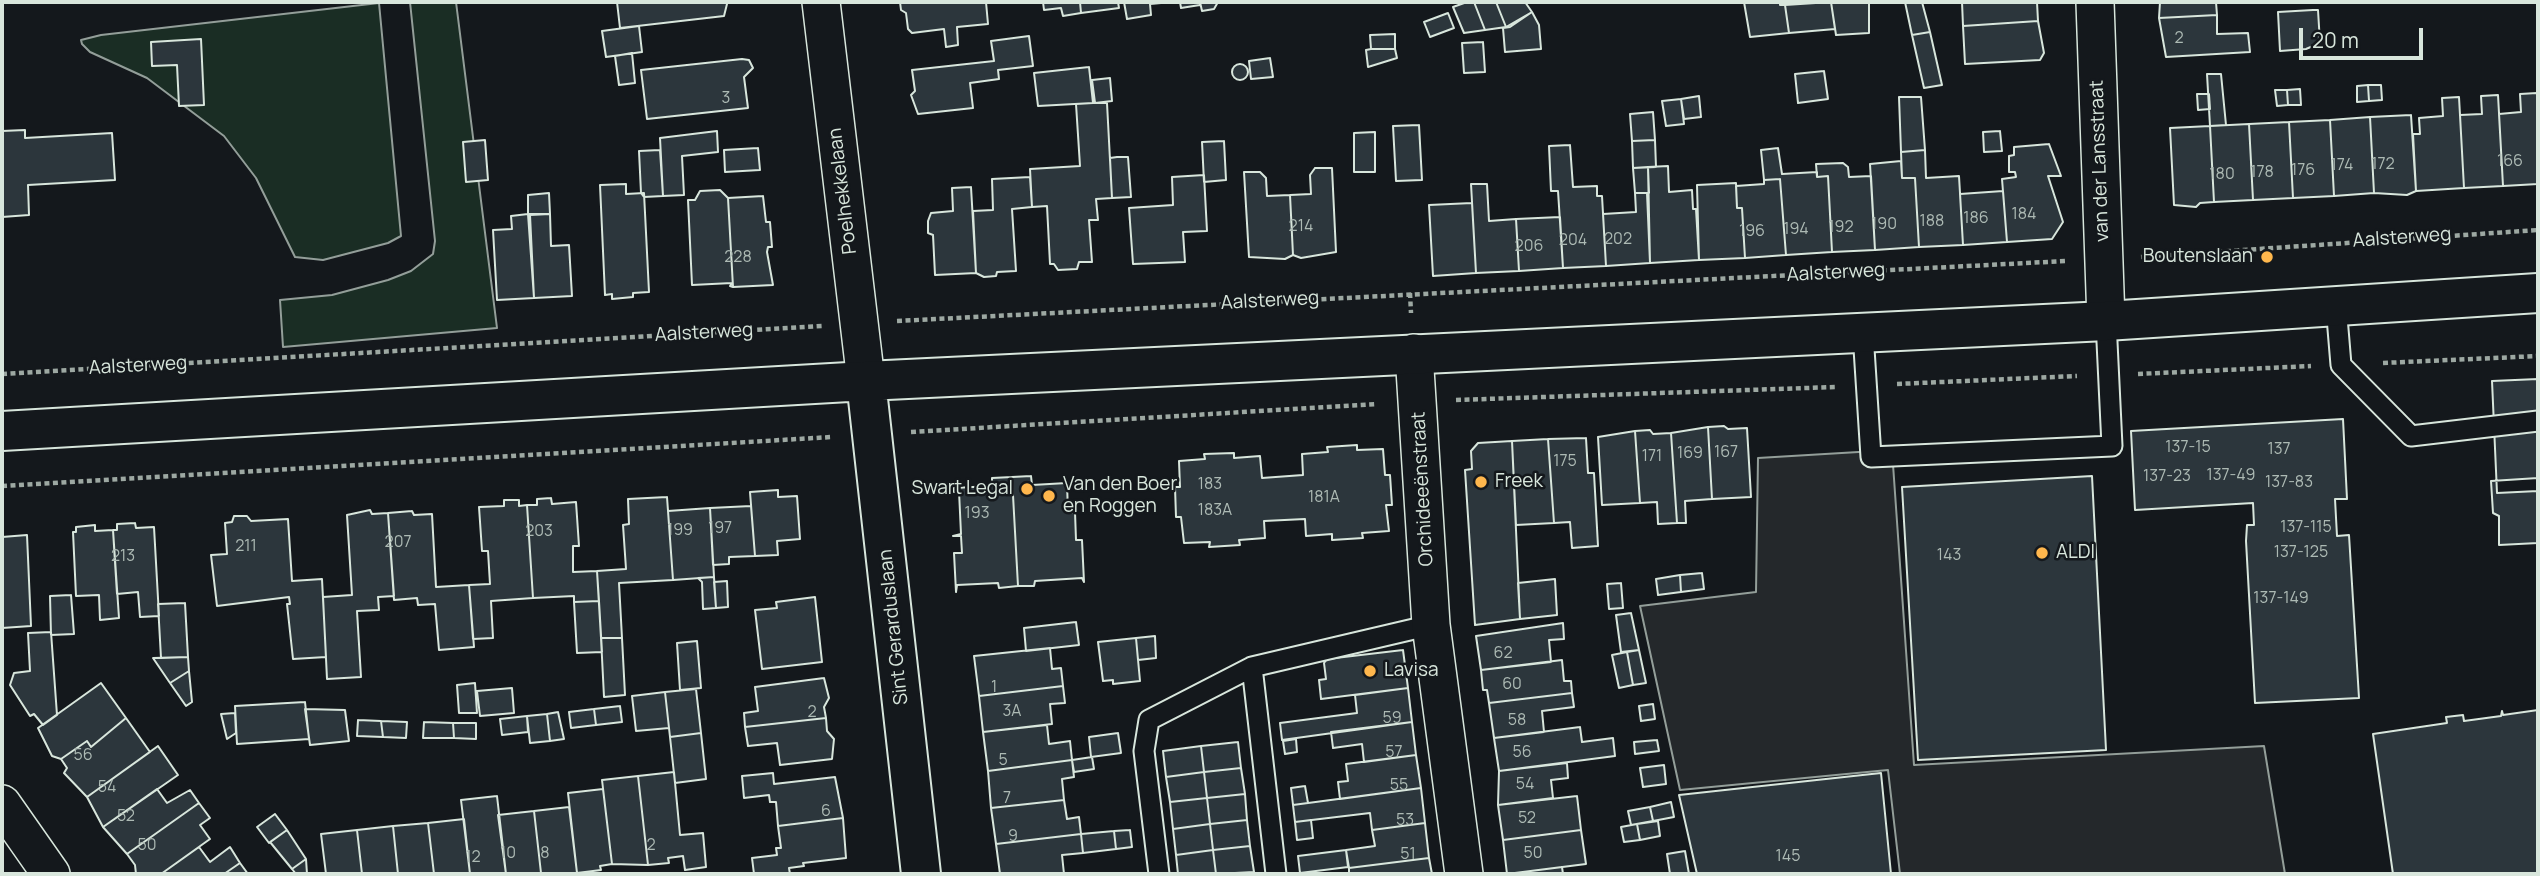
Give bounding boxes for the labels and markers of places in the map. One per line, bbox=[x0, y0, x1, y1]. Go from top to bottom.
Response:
place label: Boutenslaan bbox=[2143, 246, 2253, 268]
marker: Boutenslaan bbox=[2259, 249, 2275, 265]
place label: Freek bbox=[1495, 471, 1543, 493]
place label: Van den Boer en Roggen bbox=[1063, 474, 1177, 518]
marker: Freek bbox=[1473, 474, 1489, 490]
place label: Swart Legal bbox=[911, 478, 1013, 500]
marker: Swart Legal bbox=[1019, 481, 1035, 497]
marker: Van den Boer en Roggen bbox=[1041, 488, 1057, 504]
place label: ALDI bbox=[2056, 542, 2095, 564]
marker: ALDI bbox=[2034, 545, 2050, 561]
place label: Lavisa bbox=[1384, 660, 1438, 682]
marker: Lavisa bbox=[1362, 663, 1378, 679]

